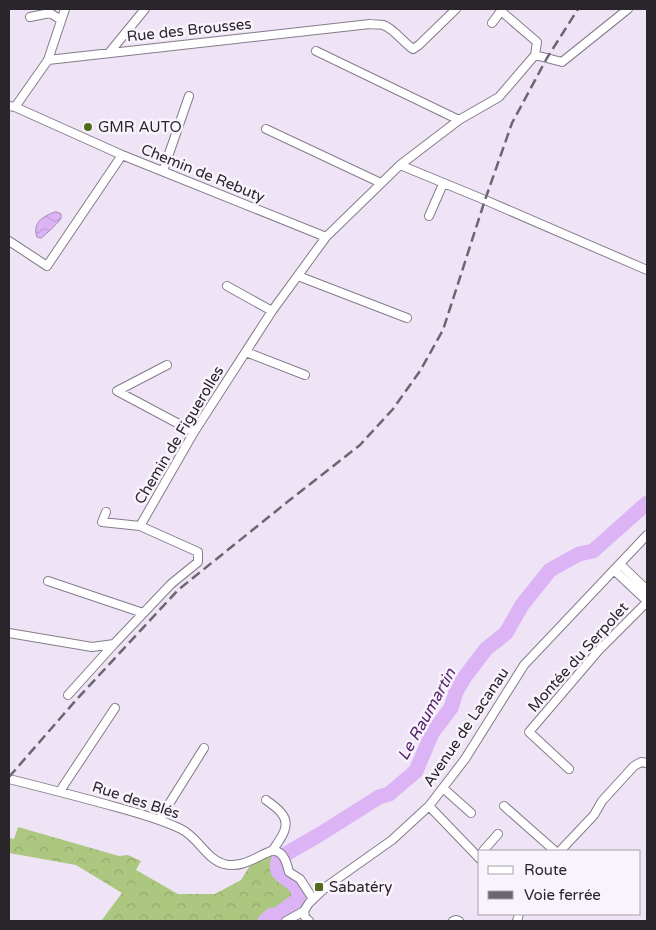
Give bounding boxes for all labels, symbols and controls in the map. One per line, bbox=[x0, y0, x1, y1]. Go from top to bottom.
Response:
street label: Rue des Brousses bbox=[126, 14, 252, 46]
place label: GMR AUTO bbox=[98, 118, 182, 136]
marker: GMR AUTO bbox=[82, 121, 94, 133]
street label: Chemin de Rebuty bbox=[138, 140, 268, 206]
street label: Chemin de Figuerolles bbox=[131, 363, 227, 507]
street label: Montée du Serpolet bbox=[524, 598, 632, 716]
water label: Le Raumartin bbox=[393, 664, 461, 764]
street label: Avenue de Lacanau bbox=[420, 664, 512, 790]
street label: Rue des Blés bbox=[90, 777, 182, 823]
legend bbox=[478, 850, 641, 915]
text: Route bbox=[524, 861, 567, 879]
place label: Sabatéry bbox=[329, 878, 392, 896]
marker: Sabatéry bbox=[313, 881, 325, 893]
text: Voie ferrée bbox=[524, 886, 601, 904]

